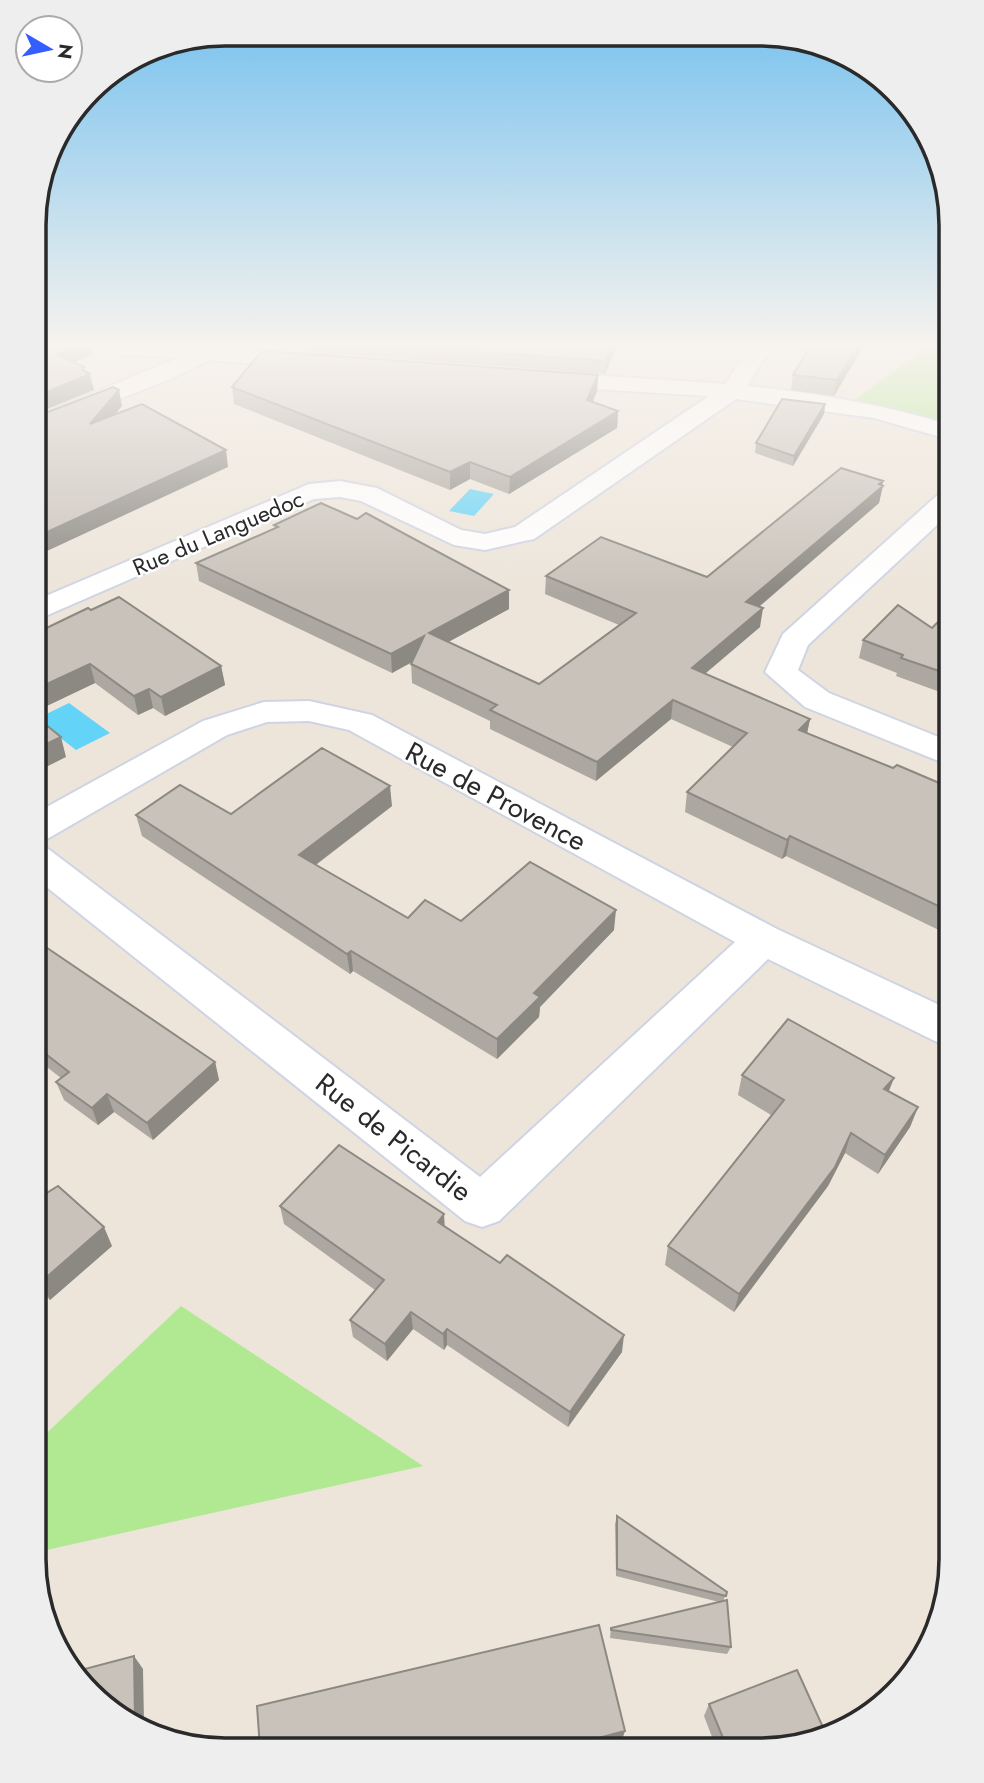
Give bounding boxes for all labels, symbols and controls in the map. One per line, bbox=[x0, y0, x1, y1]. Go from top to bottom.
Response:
north arrow bbox=[14, 14, 84, 84]
text: N bbox=[51, 42, 80, 61]
street label: Rue du Languedoc bbox=[127, 482, 309, 584]
street label: Rue de Provence bbox=[398, 731, 594, 861]
street label: Rue de Picardie bbox=[307, 1063, 481, 1212]

